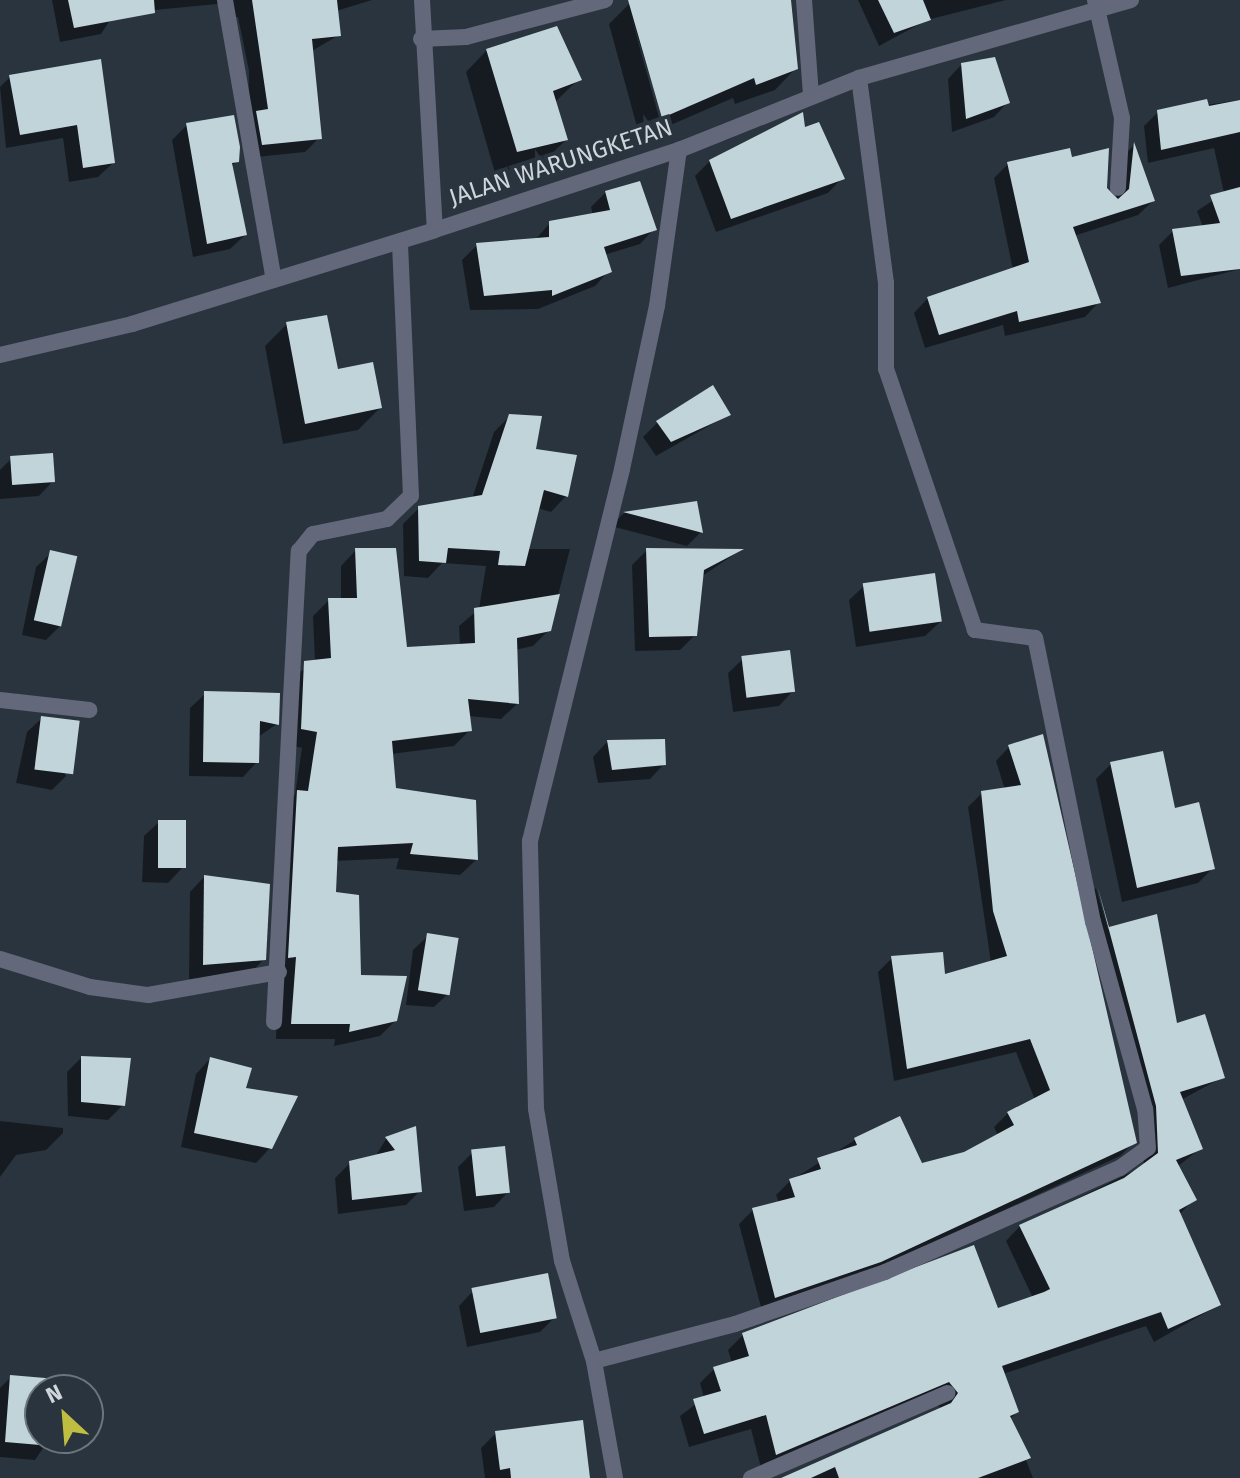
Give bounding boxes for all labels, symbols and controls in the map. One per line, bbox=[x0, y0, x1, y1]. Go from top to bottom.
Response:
street label: JALAN WARUNGKETAN bbox=[446, 113, 676, 213]
north arrow bbox=[24, 1374, 104, 1454]
text: N bbox=[42, 1378, 67, 1409]

